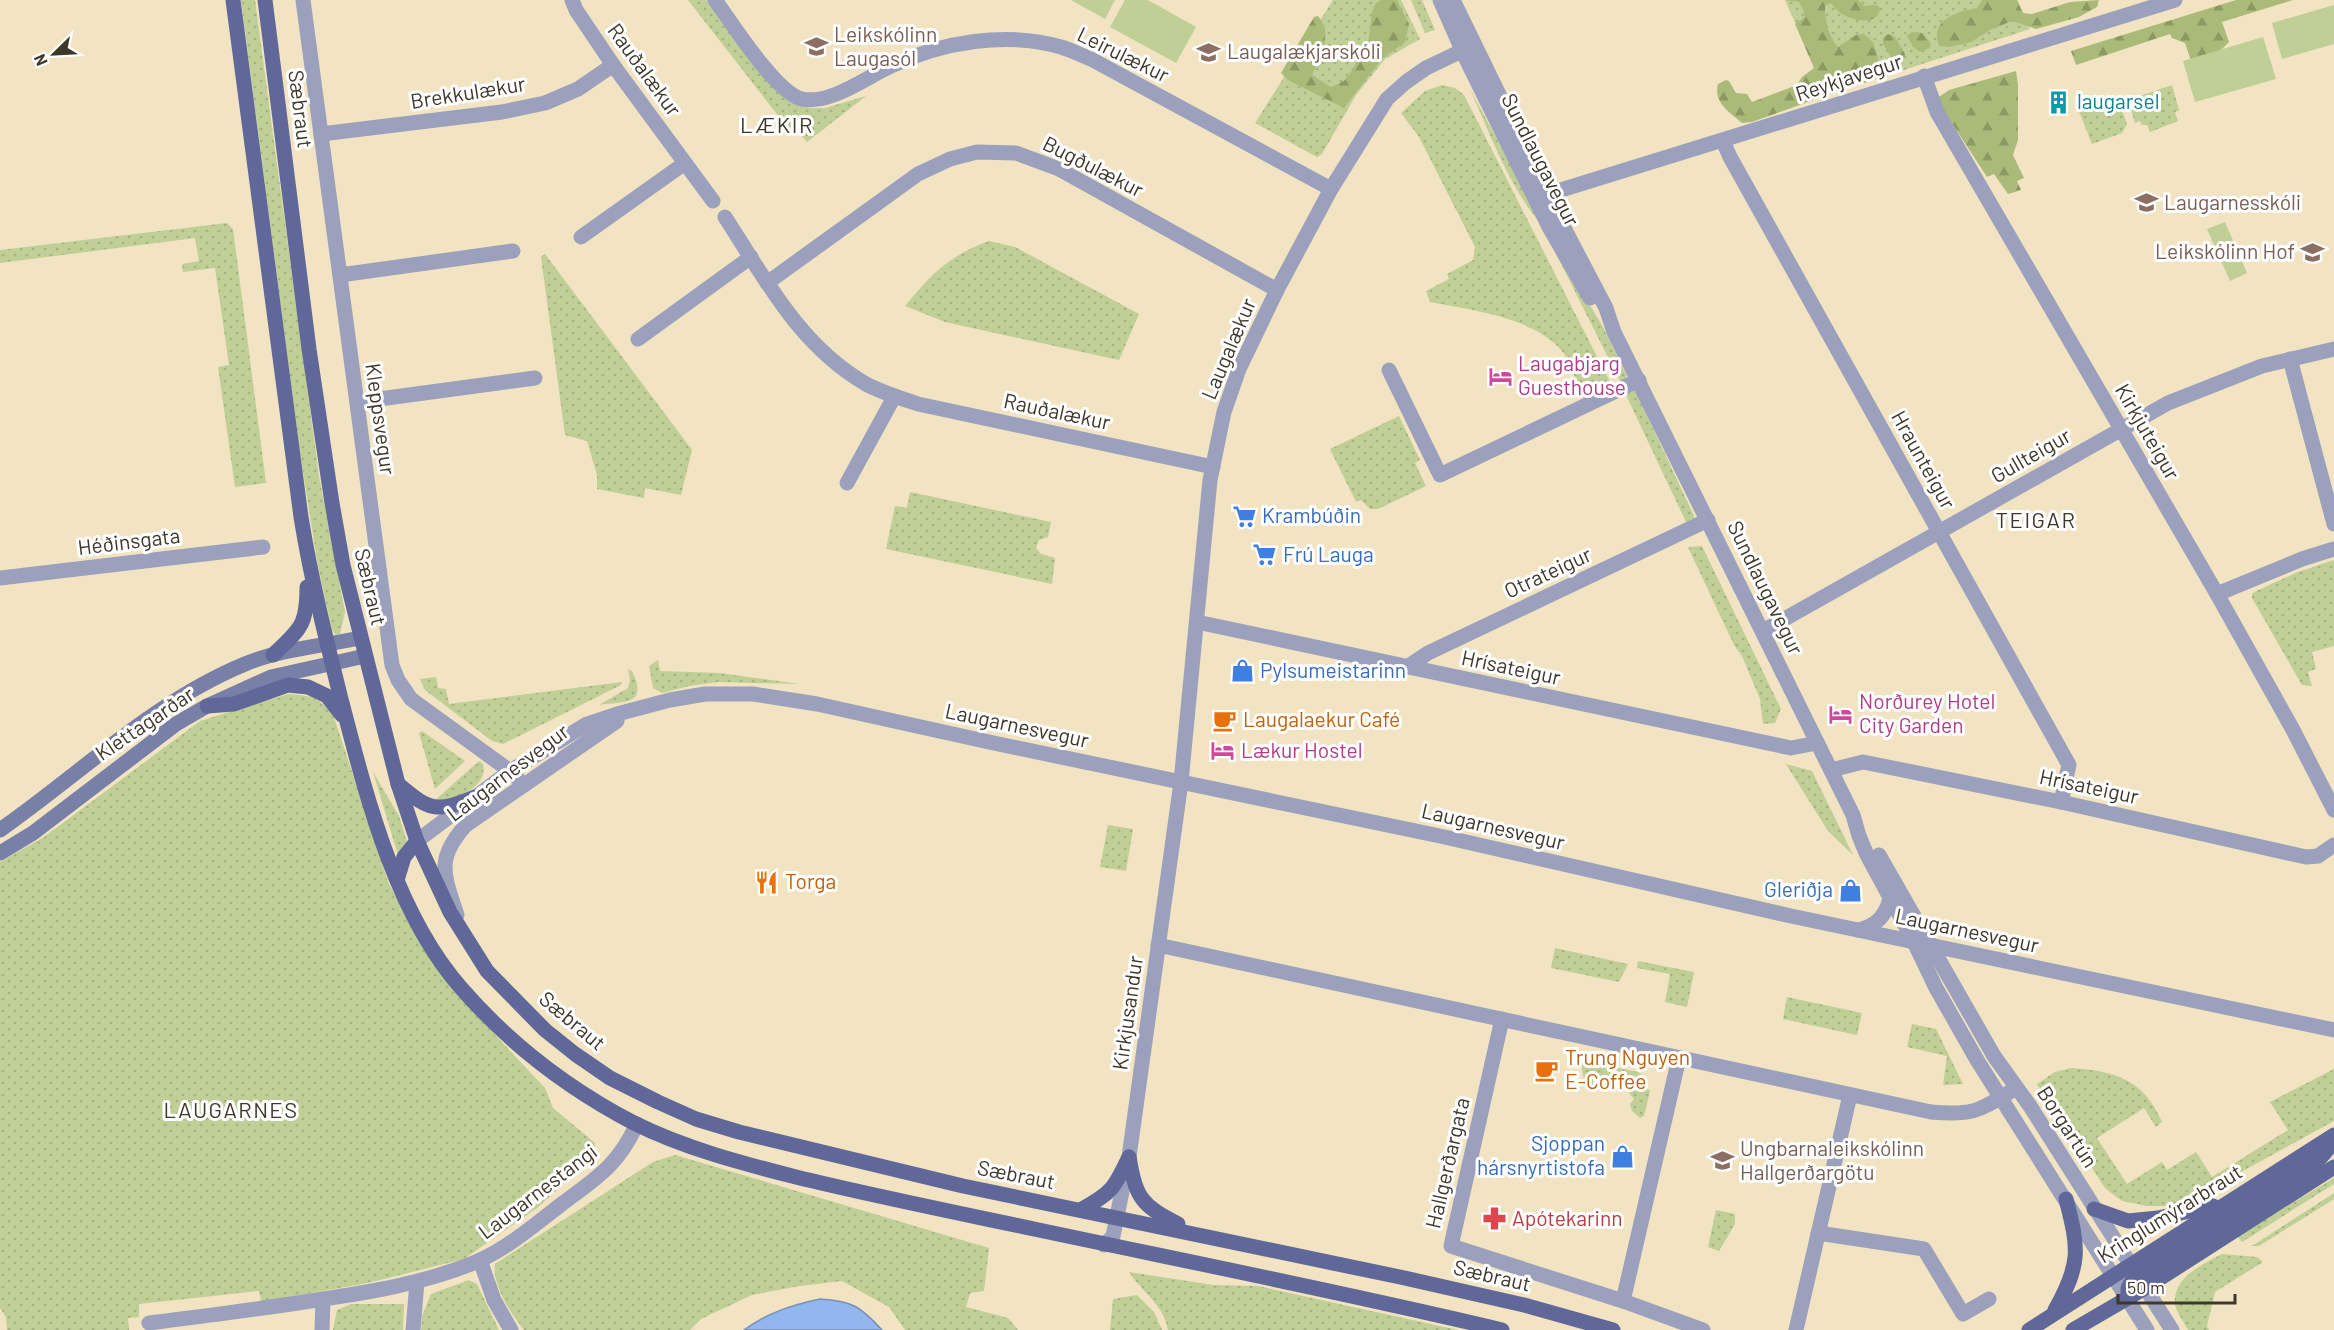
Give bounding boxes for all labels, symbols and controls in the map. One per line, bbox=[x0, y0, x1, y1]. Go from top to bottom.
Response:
street label: Rauðalækur bbox=[603, 18, 687, 121]
place label: Leikskólinn Laugasól bbox=[834, 21, 937, 70]
street label: Leirulækur bbox=[1074, 21, 1174, 87]
north arrow bbox=[24, 24, 84, 84]
school or university icon: Leikskólinn Laugasól bbox=[803, 34, 829, 60]
place label: Laugalækjarskóli bbox=[1227, 38, 1381, 63]
school or university icon: Laugalækjarskóli bbox=[1196, 39, 1222, 65]
street label: Reykjavegur bbox=[1792, 47, 1905, 106]
text: N bbox=[29, 52, 51, 69]
street label: Sæbraut bbox=[284, 68, 319, 149]
street label: Brekkulækur bbox=[409, 70, 527, 113]
place label: laugarsel bbox=[2077, 88, 2160, 113]
street label: Sundlaugavegur bbox=[1497, 89, 1586, 230]
building icon: laugarsel bbox=[2046, 89, 2072, 115]
district label: LÆKIR bbox=[740, 111, 814, 137]
street label: Bugðulækur bbox=[1039, 130, 1148, 202]
place label: Laugarnesskóli bbox=[2164, 189, 2301, 214]
school or university icon: Laugarnesskóli bbox=[2133, 190, 2159, 216]
place label: Leikskólinn Hof bbox=[2155, 238, 2295, 263]
school or university icon: Leikskólinn Hof bbox=[2300, 239, 2326, 265]
street label: Laugalækur bbox=[1195, 294, 1260, 403]
place label: Laugabjarg Guesthouse bbox=[1518, 350, 1626, 399]
street label: Kleppsvegur bbox=[361, 361, 402, 477]
hotel icon: Laugabjarg Guesthouse bbox=[1487, 363, 1513, 389]
street label: Kirkjuteigur bbox=[2111, 379, 2186, 484]
street label: Rauðalækur bbox=[1002, 387, 1113, 434]
street label: Hraunteigur bbox=[1887, 406, 1962, 513]
street label: Gullteigur bbox=[1986, 422, 2075, 487]
place label: Krambúðin bbox=[1262, 502, 1361, 527]
supermarket icon: Krambúðin bbox=[1231, 503, 1257, 529]
district label: TEIGAR bbox=[1996, 506, 2076, 532]
street label: Sundlaugavegur bbox=[1723, 516, 1810, 659]
street label: Héðinsgata bbox=[76, 522, 182, 559]
place label: Frú Lauga bbox=[1283, 541, 1374, 566]
street label: Otrateigur bbox=[1500, 541, 1595, 603]
supermarket icon: Frú Lauga bbox=[1252, 542, 1278, 568]
street label: Sæbraut bbox=[350, 546, 392, 628]
street label: Hrísateigur bbox=[1460, 644, 1563, 689]
place label: Pylsumeistarinn bbox=[1260, 657, 1406, 682]
shop icon: Pylsumeistarinn bbox=[1229, 658, 1255, 684]
street label: Klettagarðar bbox=[90, 680, 199, 765]
place label: Norðurey Hotel City Garden bbox=[1859, 688, 1995, 737]
street label: Laugarnesvegur bbox=[943, 697, 1092, 752]
hotel icon: Norðurey Hotel City Garden bbox=[1828, 701, 1854, 727]
place label: Laugalaekur Café bbox=[1243, 706, 1400, 731]
cafe icon: Laugalaekur Café bbox=[1212, 707, 1238, 733]
street label: Laugarnesvegur bbox=[441, 718, 573, 826]
place label: Lækur Hostel bbox=[1241, 737, 1363, 762]
hotel icon: Lækur Hostel bbox=[1210, 738, 1236, 764]
street label: Hrísateigur bbox=[2038, 763, 2141, 808]
street label: Laugarnesvegur bbox=[1419, 797, 1568, 854]
place label: Torga bbox=[785, 868, 836, 893]
restaurant icon: Torga bbox=[754, 869, 780, 895]
place label: Gleriðja bbox=[1764, 876, 1833, 901]
shop icon: Gleriðja bbox=[1838, 877, 1864, 903]
street label: Laugarnesvegur bbox=[1893, 902, 2042, 957]
street label: Kirkjusandur bbox=[1106, 954, 1147, 1072]
street label: Sæbraut bbox=[535, 985, 611, 1055]
place label: Trung Nguyen E-Coffee bbox=[1565, 1044, 1690, 1093]
cafe icon: Trung Nguyen E-Coffee bbox=[1534, 1057, 1560, 1083]
street label: Borgartún bbox=[2033, 1081, 2104, 1172]
street label: Hallgerðargata bbox=[1419, 1095, 1474, 1231]
district label: LAUGARNES bbox=[163, 1096, 299, 1122]
place label: Sjoppan hársnyrtistofa bbox=[1477, 1130, 1605, 1179]
place label: Ungbarnaleikskólinn Hallgerðargötu bbox=[1740, 1135, 1924, 1184]
street label: Laugarnestangi bbox=[473, 1138, 601, 1244]
shop icon: Sjoppan hársnyrtistofa bbox=[1610, 1143, 1636, 1169]
school or university icon: Ungbarnaleikskólinn Hallgerðargötu bbox=[1709, 1148, 1735, 1174]
street label: Sæbraut bbox=[975, 1154, 1057, 1193]
street label: Kringlumýrarbraut bbox=[2092, 1158, 2246, 1267]
place label: Apótekarinn bbox=[1512, 1205, 1623, 1230]
pharmacy icon: Apótekarinn bbox=[1481, 1206, 1507, 1232]
street label: Sæbraut bbox=[1451, 1254, 1533, 1296]
scale bar bbox=[2118, 1267, 2235, 1305]
text: 50 m bbox=[2127, 1276, 2165, 1298]

